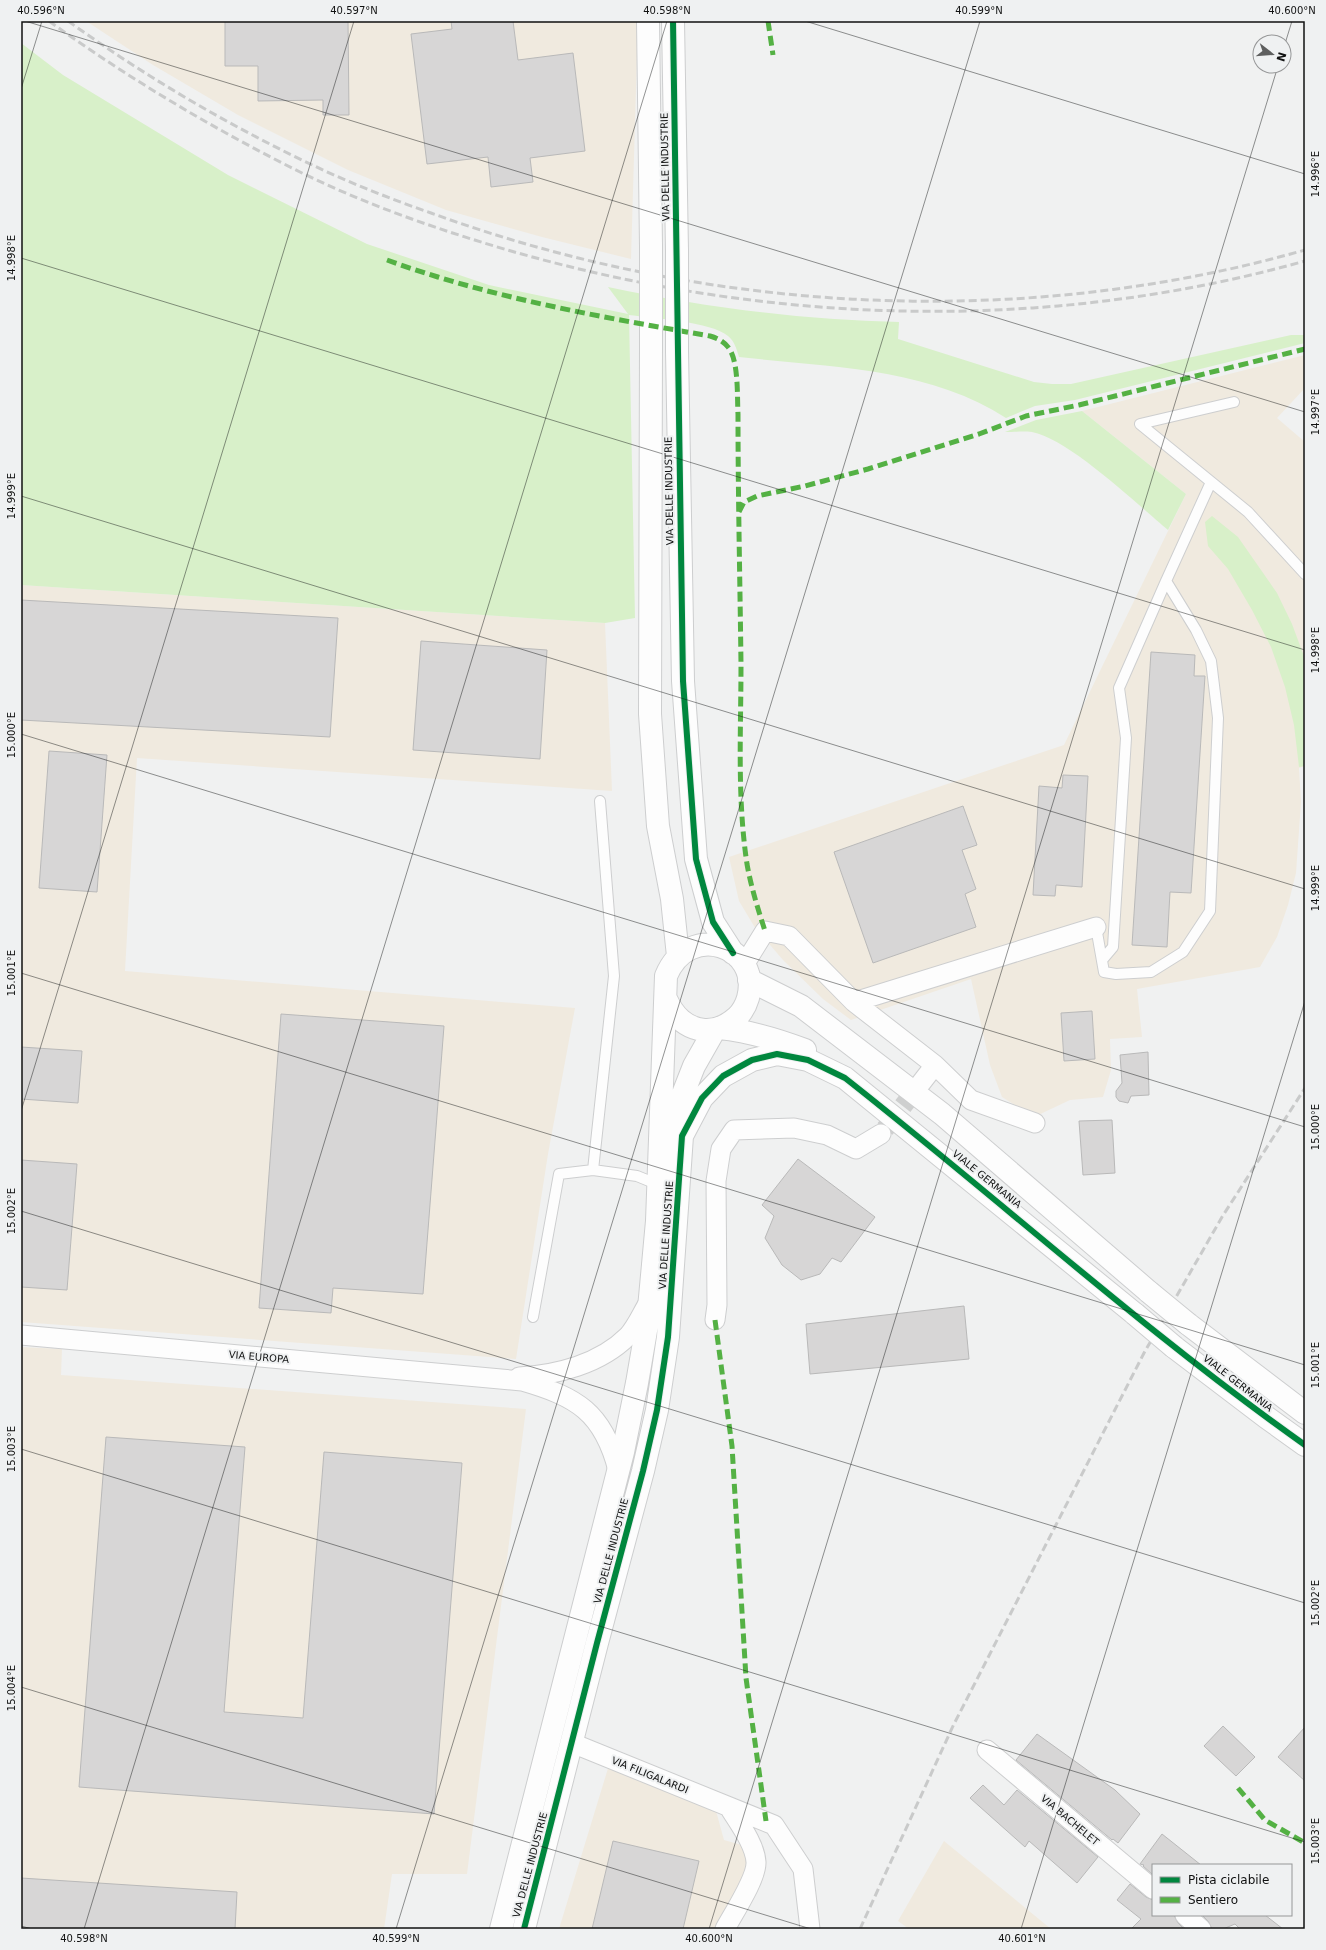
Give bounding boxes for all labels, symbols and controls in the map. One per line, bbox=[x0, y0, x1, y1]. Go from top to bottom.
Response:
text: 40.596°N bbox=[17, 5, 65, 16]
text: 40.597°N bbox=[330, 5, 378, 16]
text: 40.598°N bbox=[643, 5, 691, 16]
text: 40.599°N bbox=[955, 5, 1003, 16]
text: 40.600°N bbox=[1268, 5, 1316, 16]
north arrow bbox=[1252, 34, 1292, 74]
text: N bbox=[1274, 50, 1289, 63]
street label: VIA DELLE INDUSTRIE bbox=[659, 113, 671, 221]
text: 14.996°E bbox=[1310, 151, 1321, 197]
text: 14.998°E bbox=[6, 235, 17, 281]
text: 14.997°E bbox=[1310, 389, 1321, 435]
street label: VIA DELLE INDUSTRIE bbox=[663, 437, 675, 545]
text: 14.999°E bbox=[6, 473, 17, 519]
text: 14.998°E bbox=[1310, 627, 1321, 673]
text: 15.000°E bbox=[6, 712, 17, 758]
text: 14.999°E bbox=[1310, 865, 1321, 911]
text: 15.001°E bbox=[6, 950, 17, 996]
text: 15.000°E bbox=[1310, 1104, 1321, 1150]
street label: VIALE GERMANIA bbox=[950, 1148, 1024, 1210]
street label: VIA DELLE INDUSTRIE bbox=[657, 1180, 675, 1290]
text: 15.002°E bbox=[6, 1188, 17, 1234]
text: 15.001°E bbox=[1310, 1342, 1321, 1388]
street label: VIA EUROPA bbox=[228, 1349, 290, 1365]
street label: VIALE GERMANIA bbox=[1201, 1352, 1275, 1414]
text: 15.003°E bbox=[6, 1426, 17, 1472]
street label: VIA DELLE INDUSTRIE bbox=[592, 1497, 630, 1605]
text: 15.002°E bbox=[1310, 1580, 1321, 1626]
text: 15.004°E bbox=[6, 1665, 17, 1711]
street label: VIA FILIGALARDI bbox=[610, 1755, 690, 1795]
street label: VIA BACHELET bbox=[1039, 1793, 1102, 1848]
street label: VIA DELLE INDUSTRIE bbox=[511, 1811, 549, 1919]
text: 15.003°E bbox=[1310, 1818, 1321, 1864]
legend bbox=[1152, 1864, 1292, 1916]
text: Pista ciclabile bbox=[1188, 1873, 1269, 1887]
text: Sentiero bbox=[1188, 1893, 1238, 1907]
text: 40.598°N bbox=[60, 1933, 108, 1944]
text: 40.599°N bbox=[372, 1933, 420, 1944]
text: 40.600°N bbox=[685, 1933, 733, 1944]
text: 40.601°N bbox=[998, 1933, 1046, 1944]

